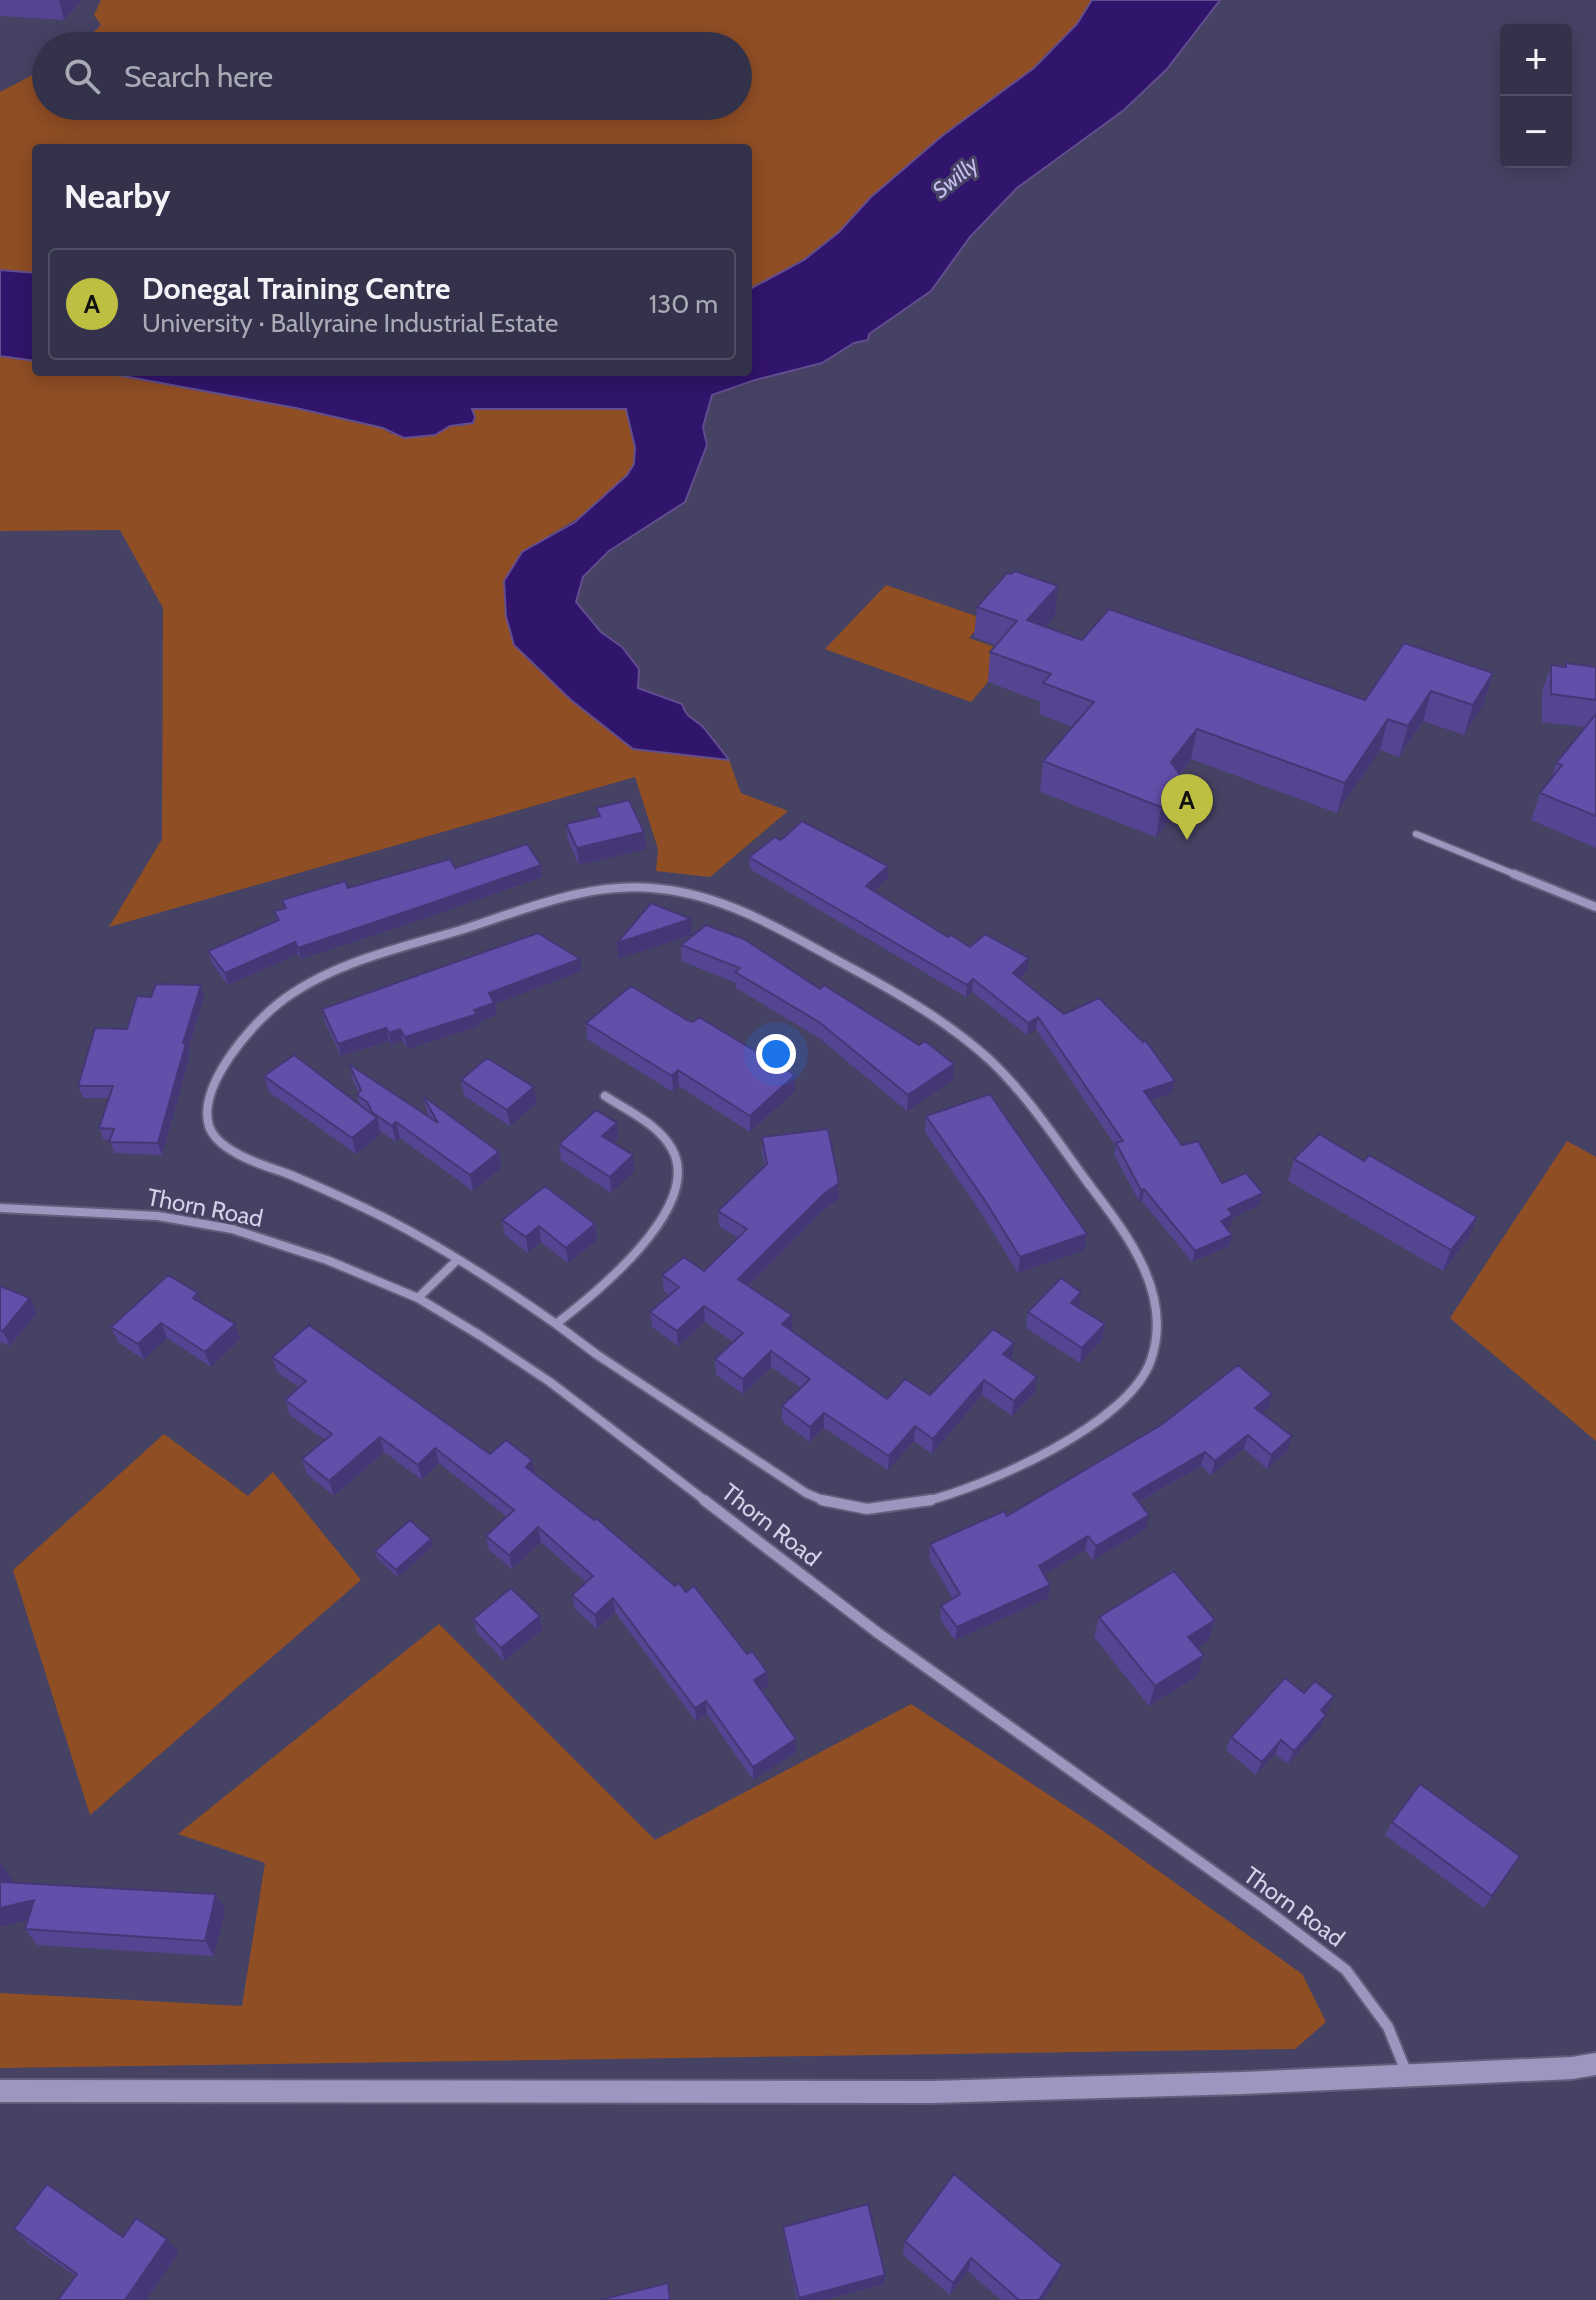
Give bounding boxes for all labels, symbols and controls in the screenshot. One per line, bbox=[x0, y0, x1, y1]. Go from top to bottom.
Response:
map controls bbox=[1500, 24, 1572, 168]
button: + bbox=[1500, 24, 1572, 96]
search box bbox=[32, 32, 752, 120]
icon: search bbox=[60, 54, 104, 98]
text: Search here bbox=[124, 58, 273, 95]
button: − bbox=[1500, 96, 1572, 168]
water label: Swilly bbox=[927, 150, 984, 204]
text: Nearby bbox=[64, 175, 171, 217]
text: Donegal Training Centre bbox=[142, 270, 450, 307]
text: A bbox=[84, 288, 100, 320]
text: 130 m bbox=[649, 288, 718, 320]
text: University · Ballyraine Industrial Estate bbox=[142, 307, 558, 339]
pin: A bbox=[1161, 774, 1213, 840]
your location bbox=[756, 1034, 796, 1074]
street label: Thorn Road bbox=[145, 1182, 265, 1233]
street label: Thorn Road bbox=[716, 1477, 826, 1572]
street label: Thorn Road bbox=[1238, 1860, 1350, 1953]

